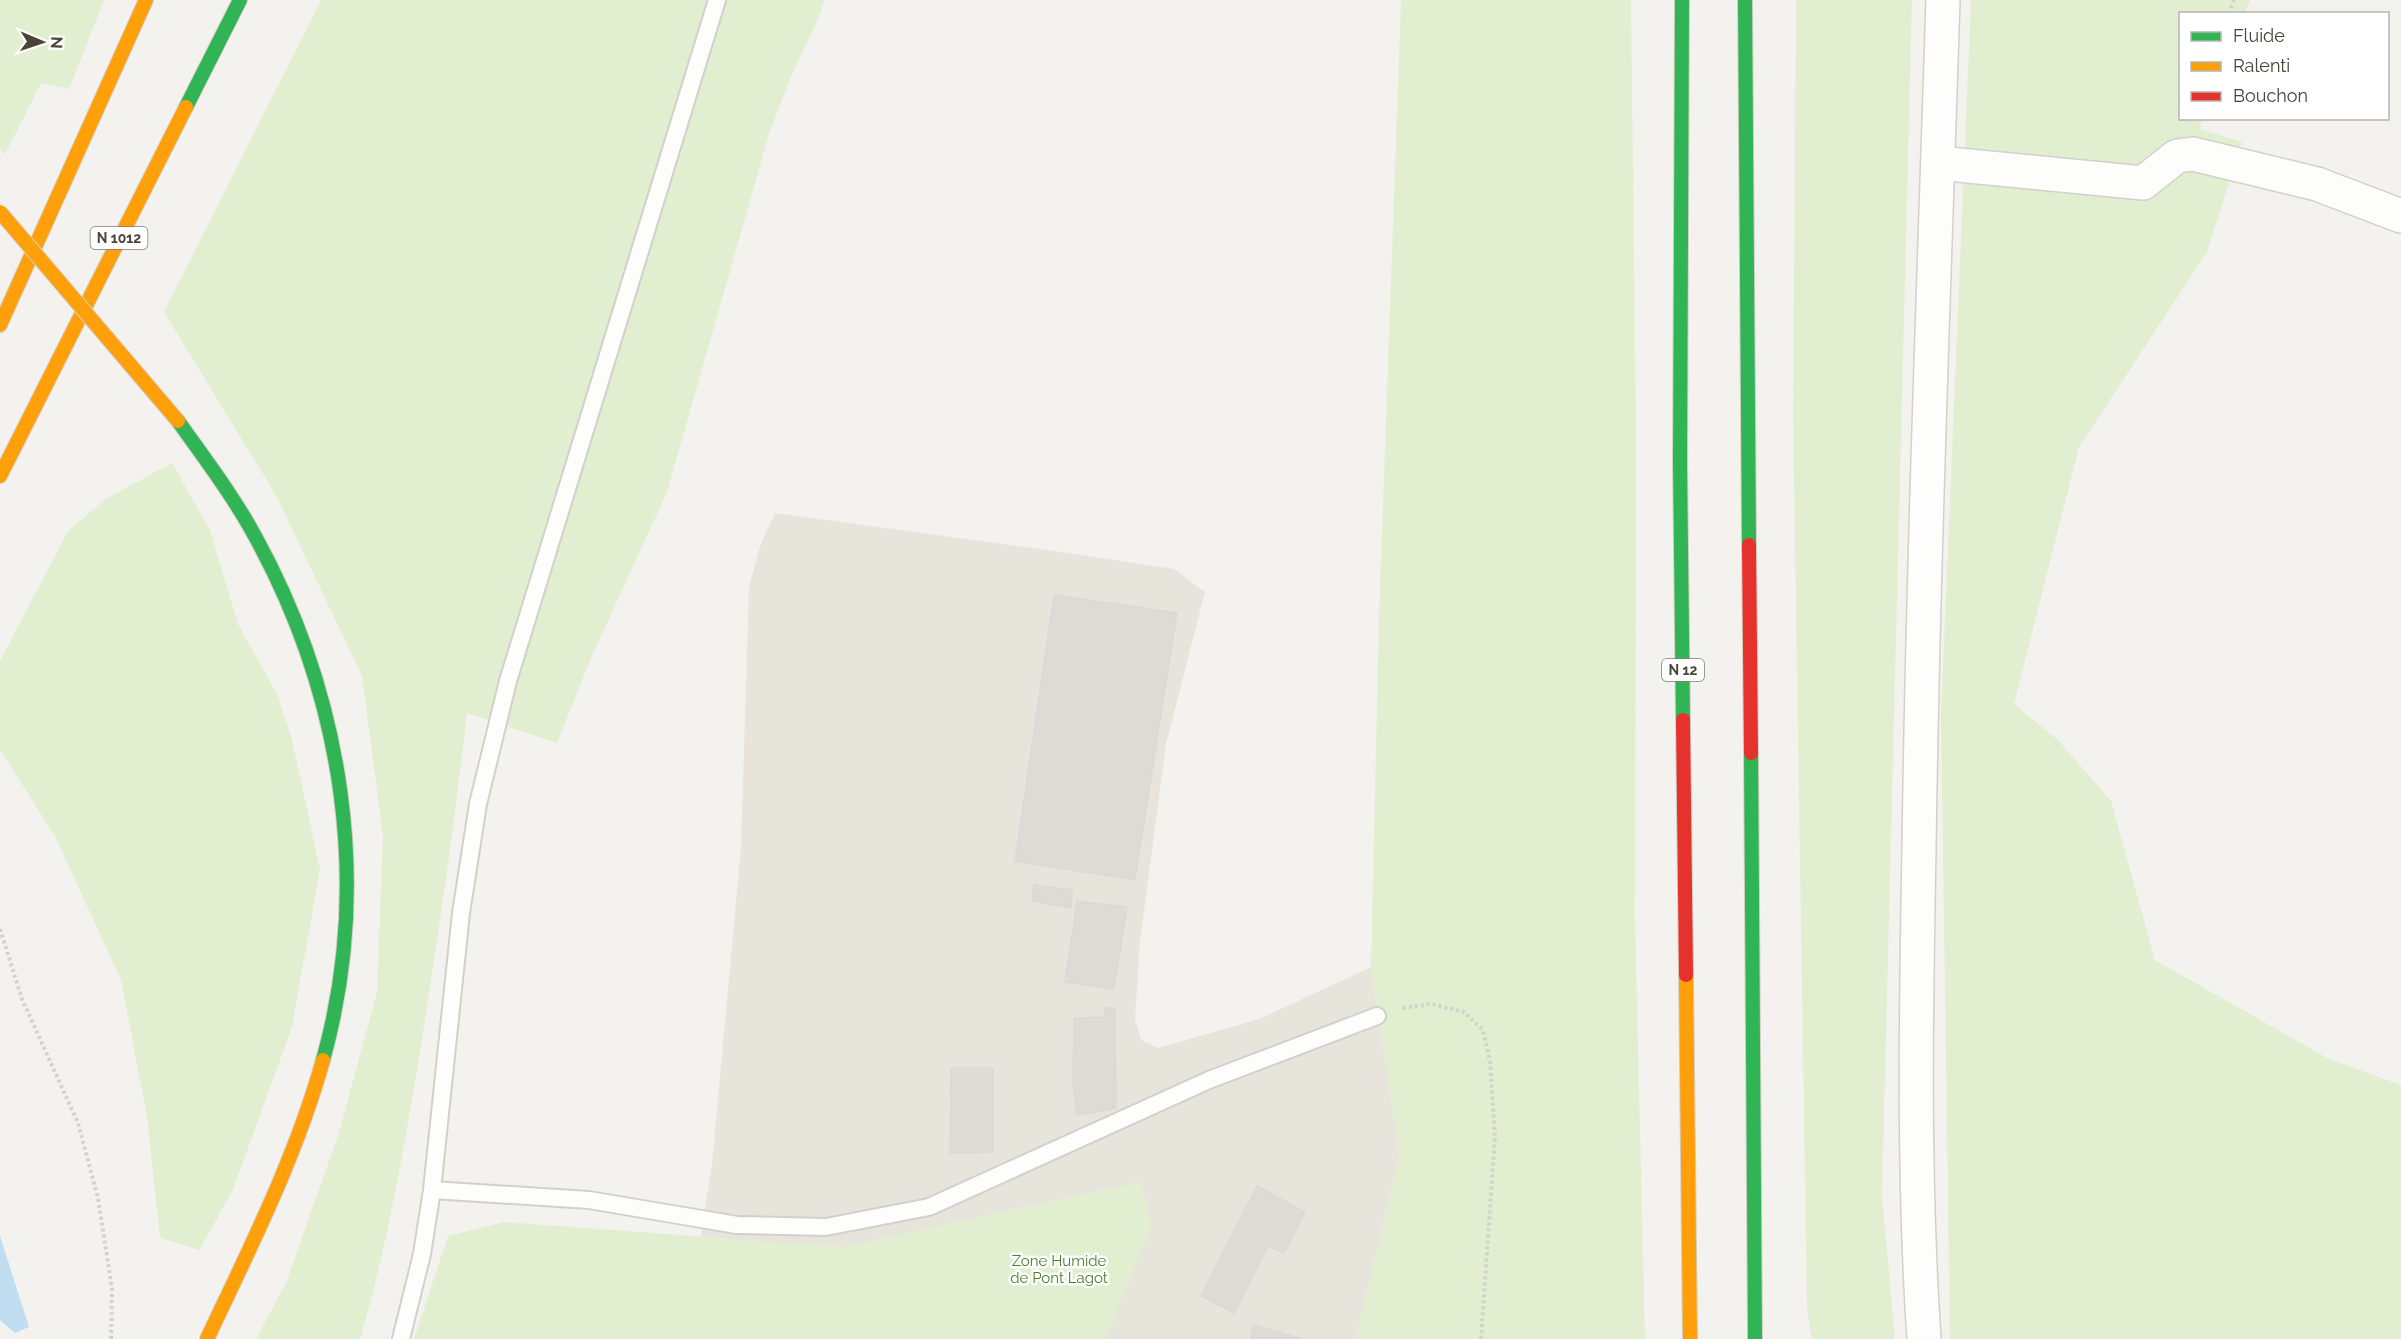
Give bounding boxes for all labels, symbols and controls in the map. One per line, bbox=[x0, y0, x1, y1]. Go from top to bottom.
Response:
north arrow bbox=[12, 12, 72, 72]
legend bbox=[2179, 12, 2389, 120]
text: Fluide bbox=[2233, 25, 2285, 46]
text: N bbox=[47, 36, 66, 49]
text: Ralenti bbox=[2233, 55, 2290, 76]
text: Bouchon bbox=[2233, 85, 2308, 106]
road number: N 1012 bbox=[90, 227, 148, 249]
road number: N 12 bbox=[1662, 659, 1704, 681]
park label: Zone Humide de Pont Lagot bbox=[1010, 1252, 1108, 1287]

